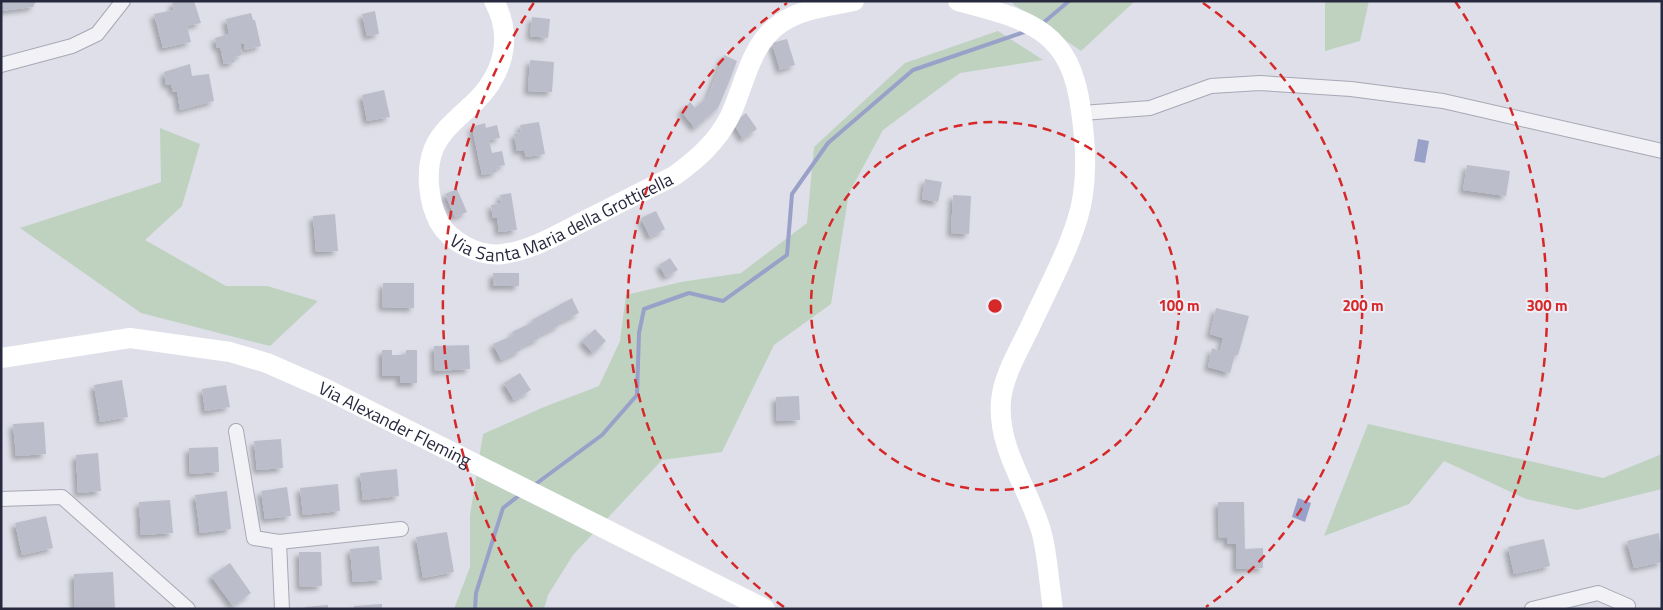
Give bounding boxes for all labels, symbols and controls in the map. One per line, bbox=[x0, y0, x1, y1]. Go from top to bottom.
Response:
street label: Via Santa Maria della Grotticella bbox=[445, 165, 677, 268]
text: 100 m bbox=[1158, 294, 1200, 317]
text: 200 m bbox=[1342, 294, 1384, 317]
text: 300 m bbox=[1526, 294, 1568, 317]
centre of rings bbox=[986, 297, 1004, 315]
street label: Via Alexander Fleming bbox=[314, 374, 476, 473]

